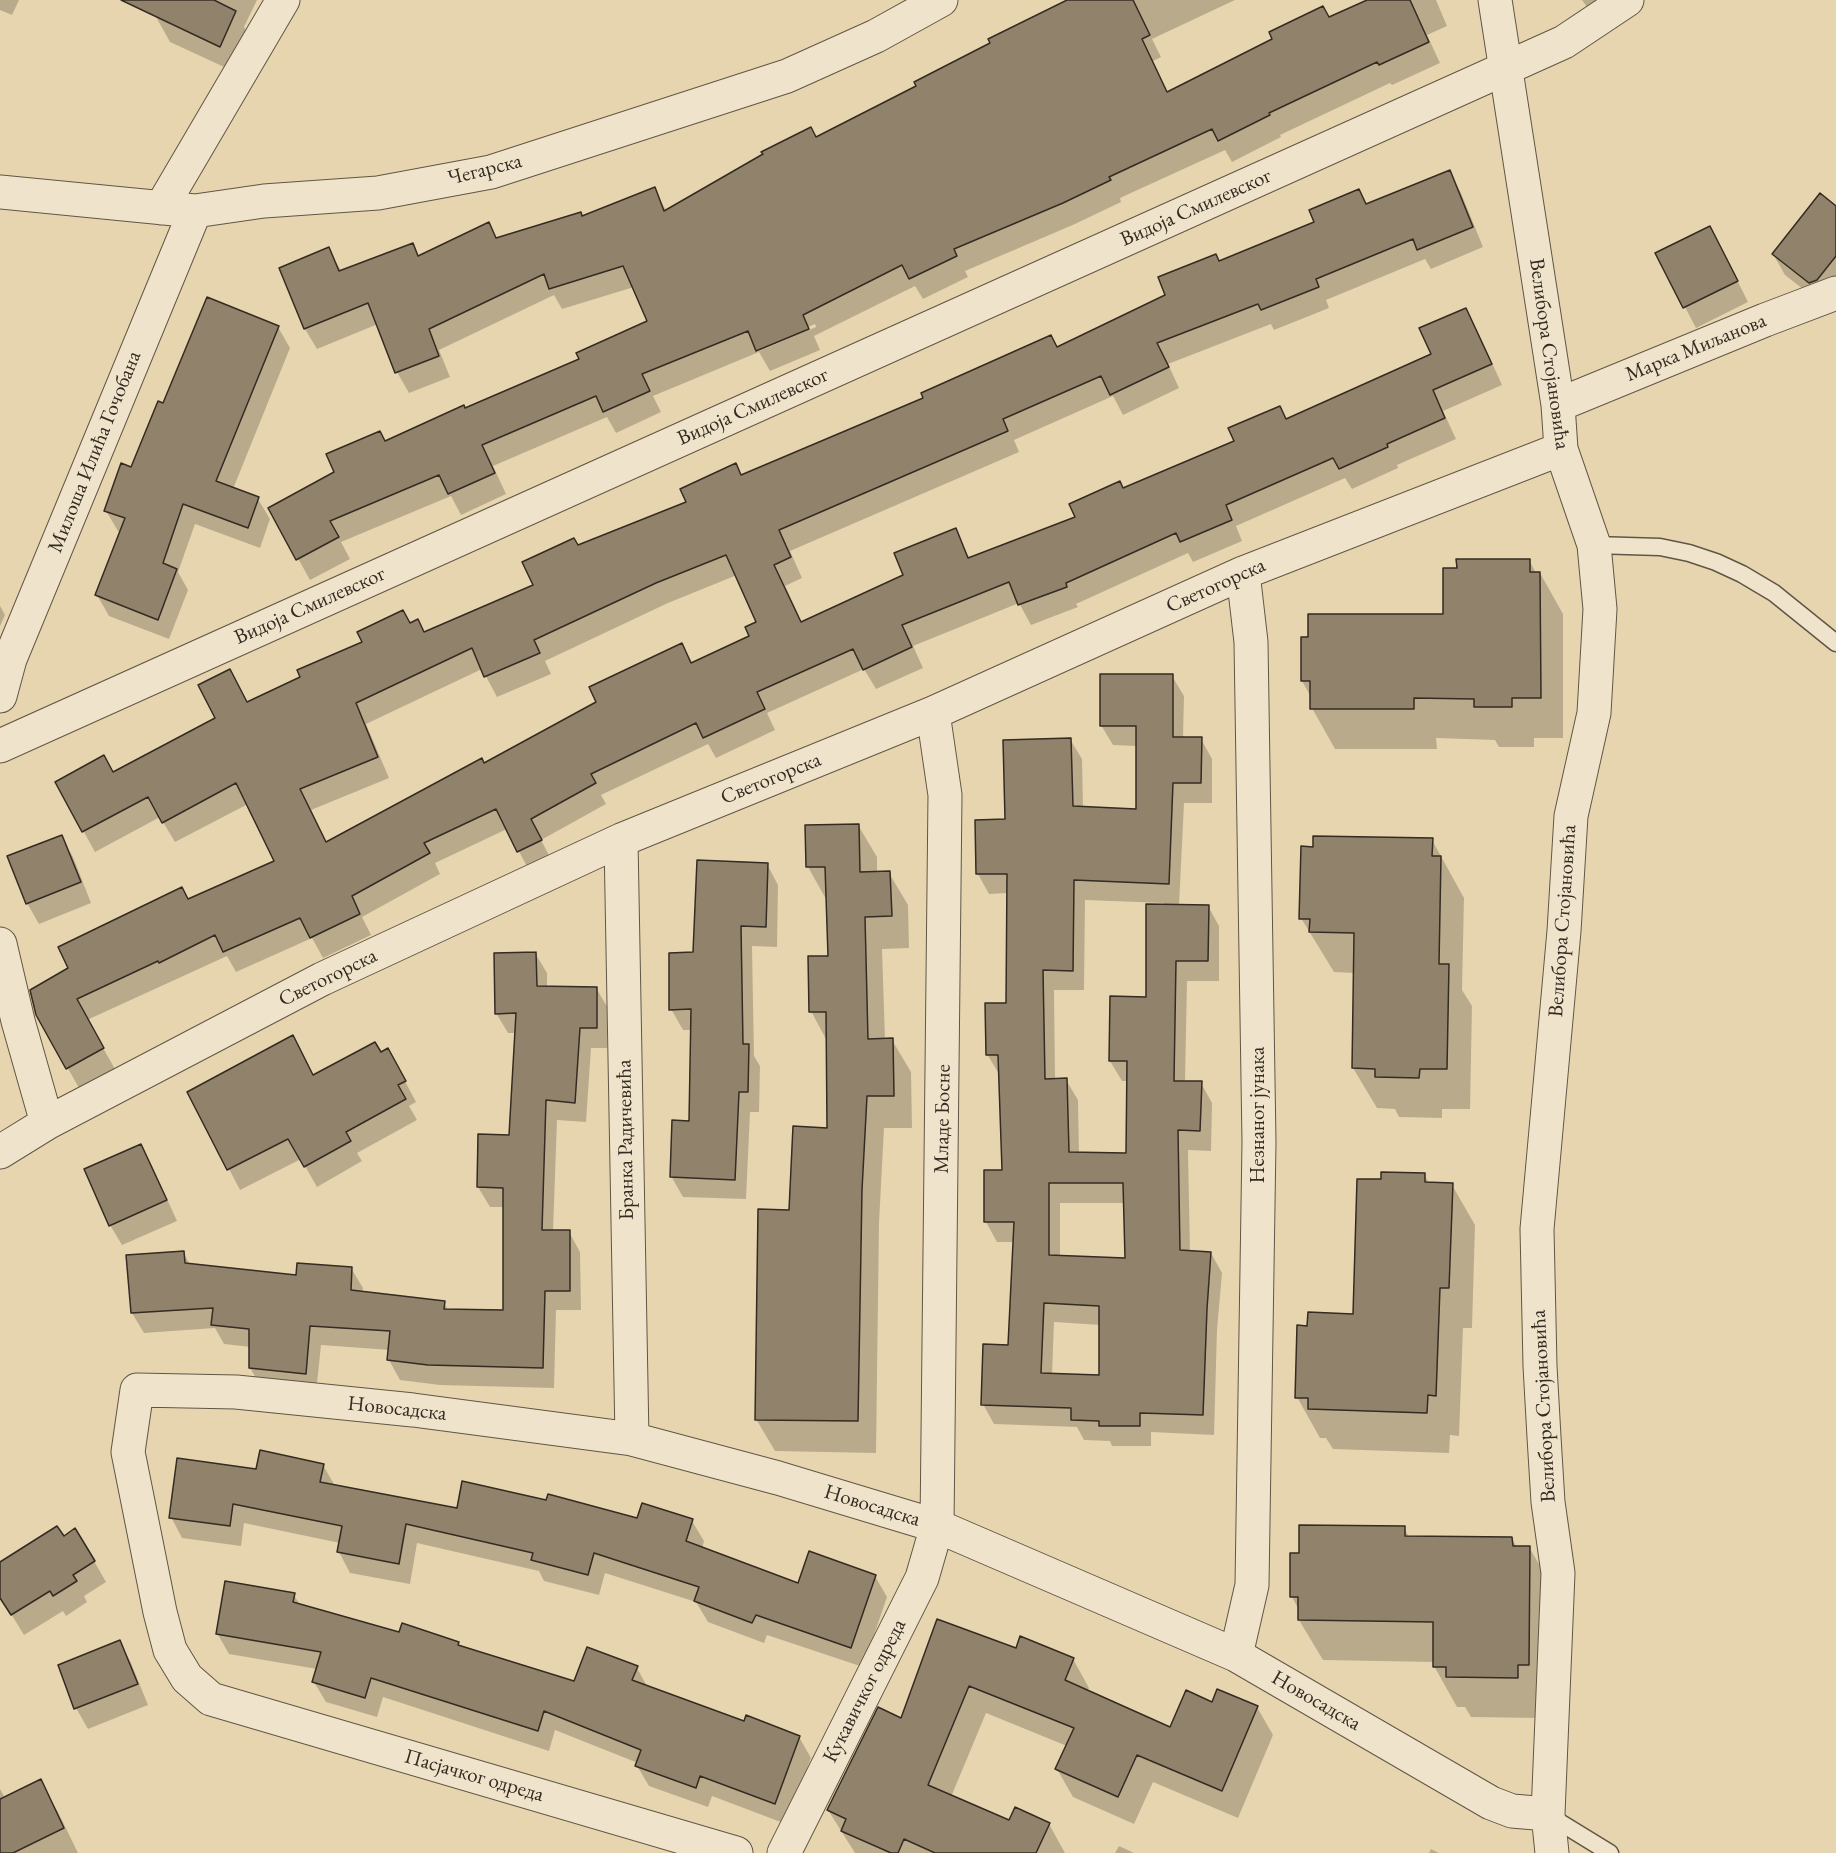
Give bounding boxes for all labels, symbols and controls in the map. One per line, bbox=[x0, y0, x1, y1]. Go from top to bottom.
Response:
street label: Чегарска bbox=[445, 149, 525, 191]
street label: Видоја Смилевског bbox=[1117, 163, 1275, 253]
street label: Велибора Стојановића bbox=[1523, 257, 1575, 451]
street label: Марка Миљанова bbox=[1622, 308, 1770, 388]
street label: Милоша Илића Гочобана bbox=[43, 347, 147, 557]
street label: Видоја Смилевског bbox=[674, 362, 832, 452]
street label: Светогорска bbox=[1162, 553, 1270, 619]
street label: Видоја Смилевског bbox=[231, 561, 389, 651]
street label: Светогорска bbox=[717, 747, 825, 811]
street label: Велибора Стојановића bbox=[1544, 824, 1582, 1018]
street label: Светогорска bbox=[275, 943, 381, 1013]
street label: Незнаног јунака bbox=[1245, 1047, 1271, 1183]
street label: Бранка Радичевића bbox=[612, 1059, 640, 1221]
street label: Младе Босне bbox=[929, 1064, 957, 1174]
street label: Велибора Стојановића bbox=[1526, 1309, 1562, 1503]
street label: Новосадска bbox=[346, 1391, 448, 1427]
street label: Новосадска bbox=[821, 1479, 923, 1533]
street label: Кукавичког одреда bbox=[818, 1615, 912, 1767]
street label: Новосадска bbox=[1267, 1665, 1365, 1737]
street label: Пасјачког одреда bbox=[401, 1744, 547, 1808]

